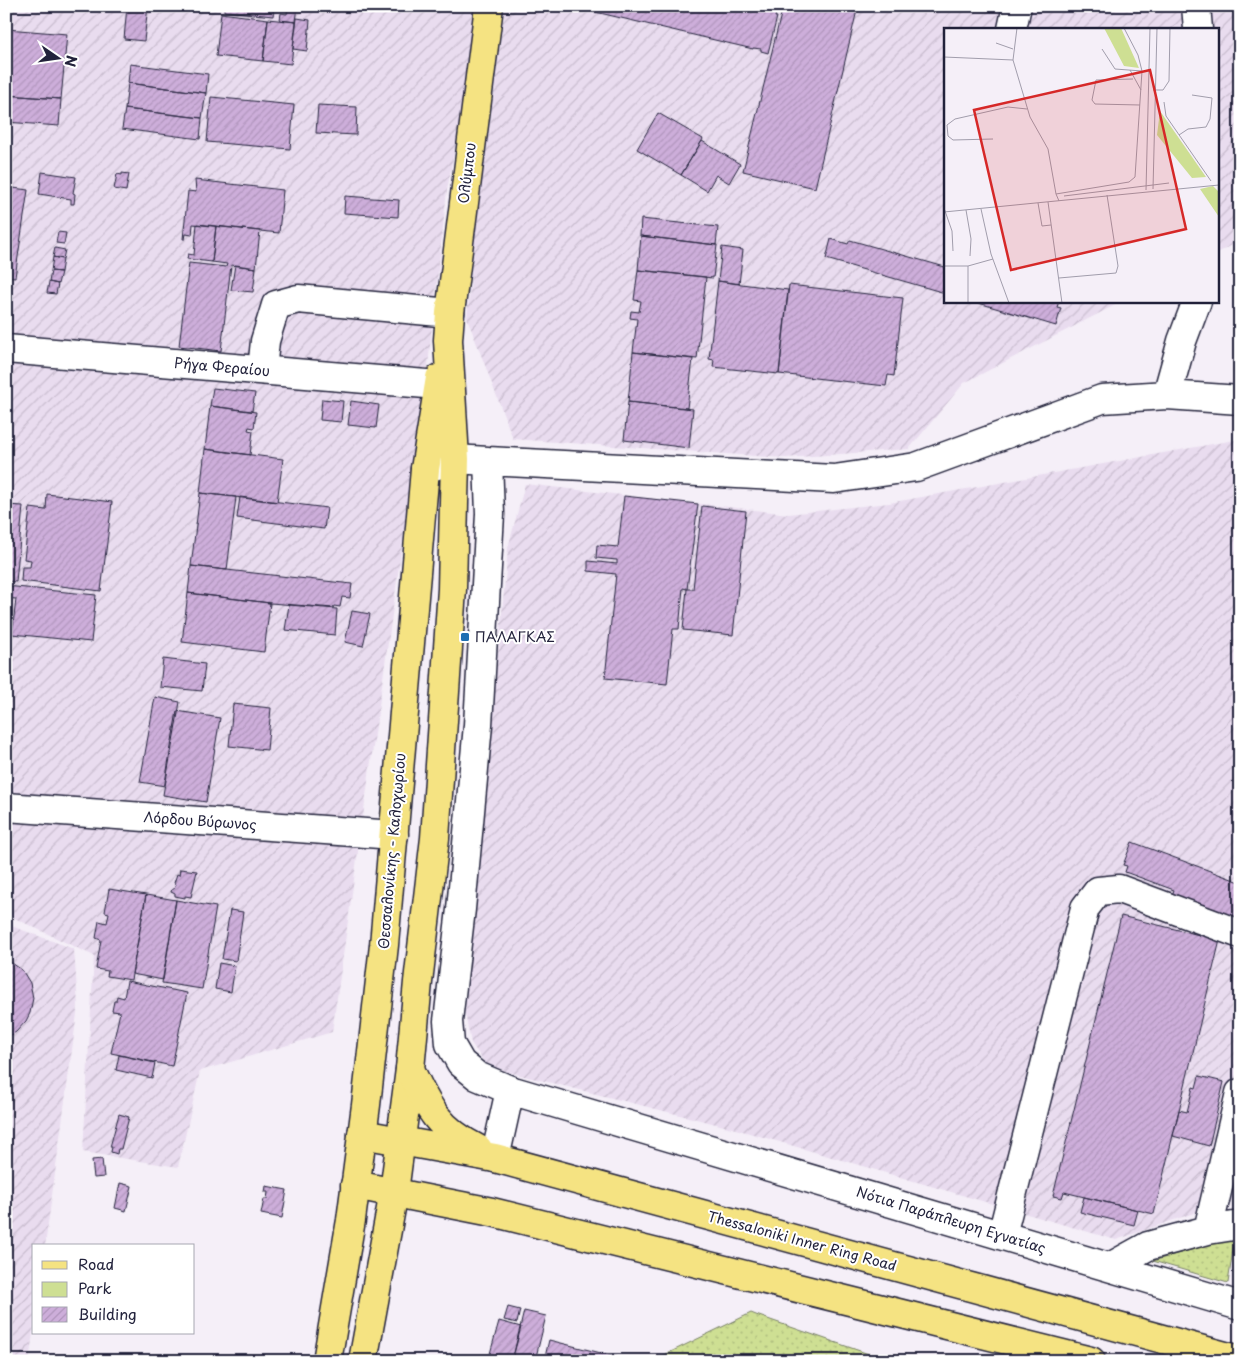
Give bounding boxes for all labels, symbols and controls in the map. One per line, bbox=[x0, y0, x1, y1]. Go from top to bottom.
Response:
inset map bbox=[944, 28, 1218, 302]
north arrow bbox=[32, 32, 82, 82]
text: N bbox=[60, 53, 83, 69]
street label: Ολύμπου bbox=[452, 141, 481, 205]
street label: Ρήγα Φεραίου bbox=[173, 352, 271, 381]
place label: ΠΑΛΑΓΚΑΣ bbox=[475, 626, 555, 647]
marker: ΠΑΛΑΓΚΑΣ bbox=[459, 631, 471, 643]
street label: Θεσσαλονίκης - Καλοχωρίου bbox=[372, 752, 411, 950]
street label: Λόρδου Βύρωνος bbox=[143, 806, 257, 835]
street label: Νότια Παράπλευρη Εγνατίας bbox=[854, 1181, 1048, 1258]
street label: Thessaloniki Inner Ring Road bbox=[705, 1205, 899, 1276]
legend bbox=[32, 1244, 195, 1334]
text: Road bbox=[78, 1252, 114, 1275]
text: Park bbox=[78, 1276, 112, 1299]
text: Building bbox=[78, 1302, 137, 1325]

